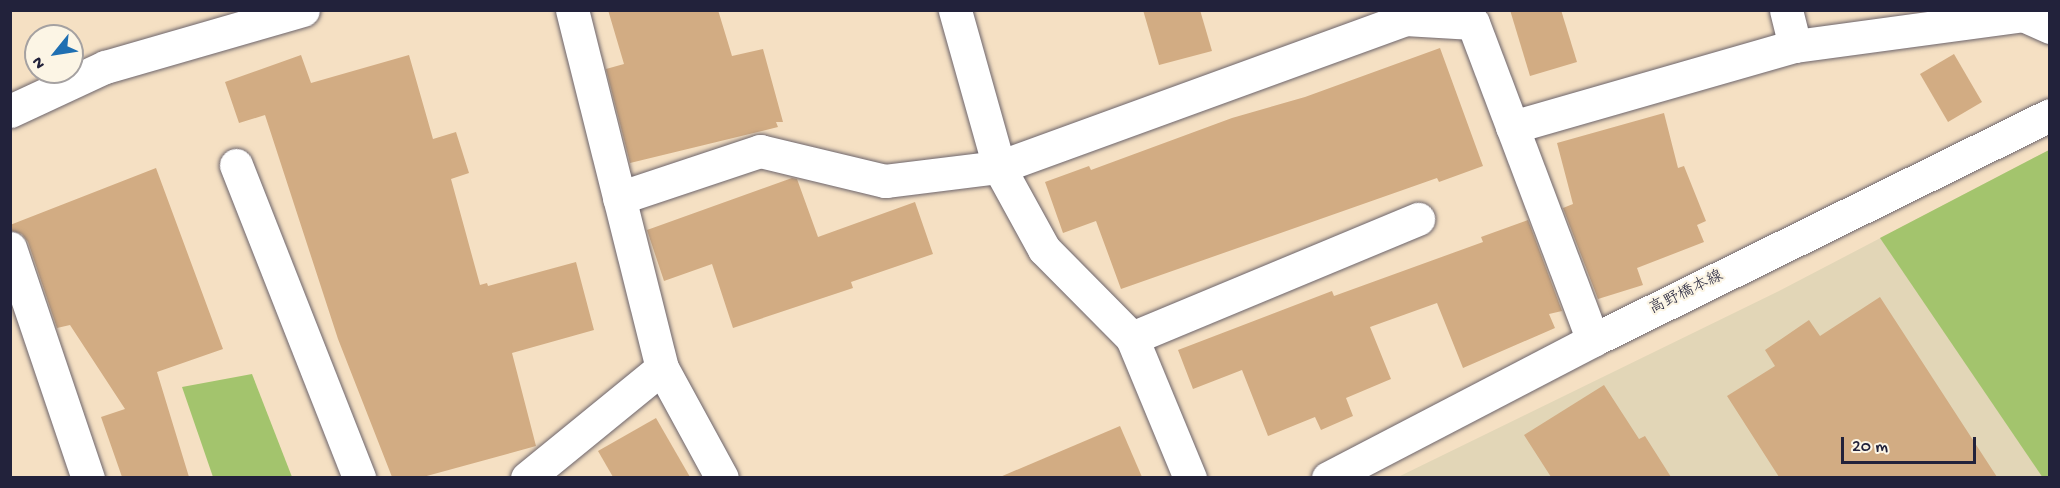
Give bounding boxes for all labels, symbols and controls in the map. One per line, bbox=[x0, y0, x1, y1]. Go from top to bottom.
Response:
north arrow bbox=[24, 24, 84, 84]
text: N bbox=[29, 53, 51, 72]
street label: 高野橋本線 bbox=[1647, 268, 1727, 320]
scale bar bbox=[1844, 425, 1979, 463]
text: 20 m bbox=[1852, 437, 1888, 458]

